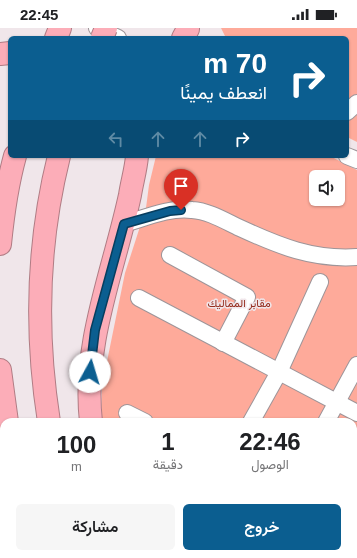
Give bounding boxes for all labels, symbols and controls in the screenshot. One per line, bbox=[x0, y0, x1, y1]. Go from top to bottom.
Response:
text: 22:45 bbox=[20, 6, 58, 23]
text: 70 m bbox=[203, 48, 267, 79]
icon: right bbox=[281, 52, 333, 104]
text: انعطف يمينًا bbox=[180, 83, 267, 103]
icon: left bbox=[105, 128, 127, 150]
icon: ahead bbox=[147, 128, 169, 150]
icon: ahead bbox=[189, 128, 211, 150]
icon: right bbox=[231, 128, 253, 150]
pin bbox=[164, 169, 198, 210]
map controls bbox=[309, 170, 345, 206]
button: sound bbox=[309, 170, 345, 206]
icon: arrive bbox=[170, 175, 192, 197]
park label: مقابر المماليك bbox=[207, 297, 271, 310]
position arrow bbox=[69, 351, 111, 393]
text: 1 bbox=[161, 428, 175, 455]
text: 22:46 bbox=[239, 428, 301, 455]
text: 100 bbox=[56, 431, 96, 458]
text: دقيقة bbox=[153, 457, 183, 472]
text: الوصول bbox=[251, 457, 289, 472]
text: m bbox=[71, 459, 82, 474]
button: مشاركة bbox=[16, 504, 175, 550]
button: خروج bbox=[183, 504, 341, 550]

